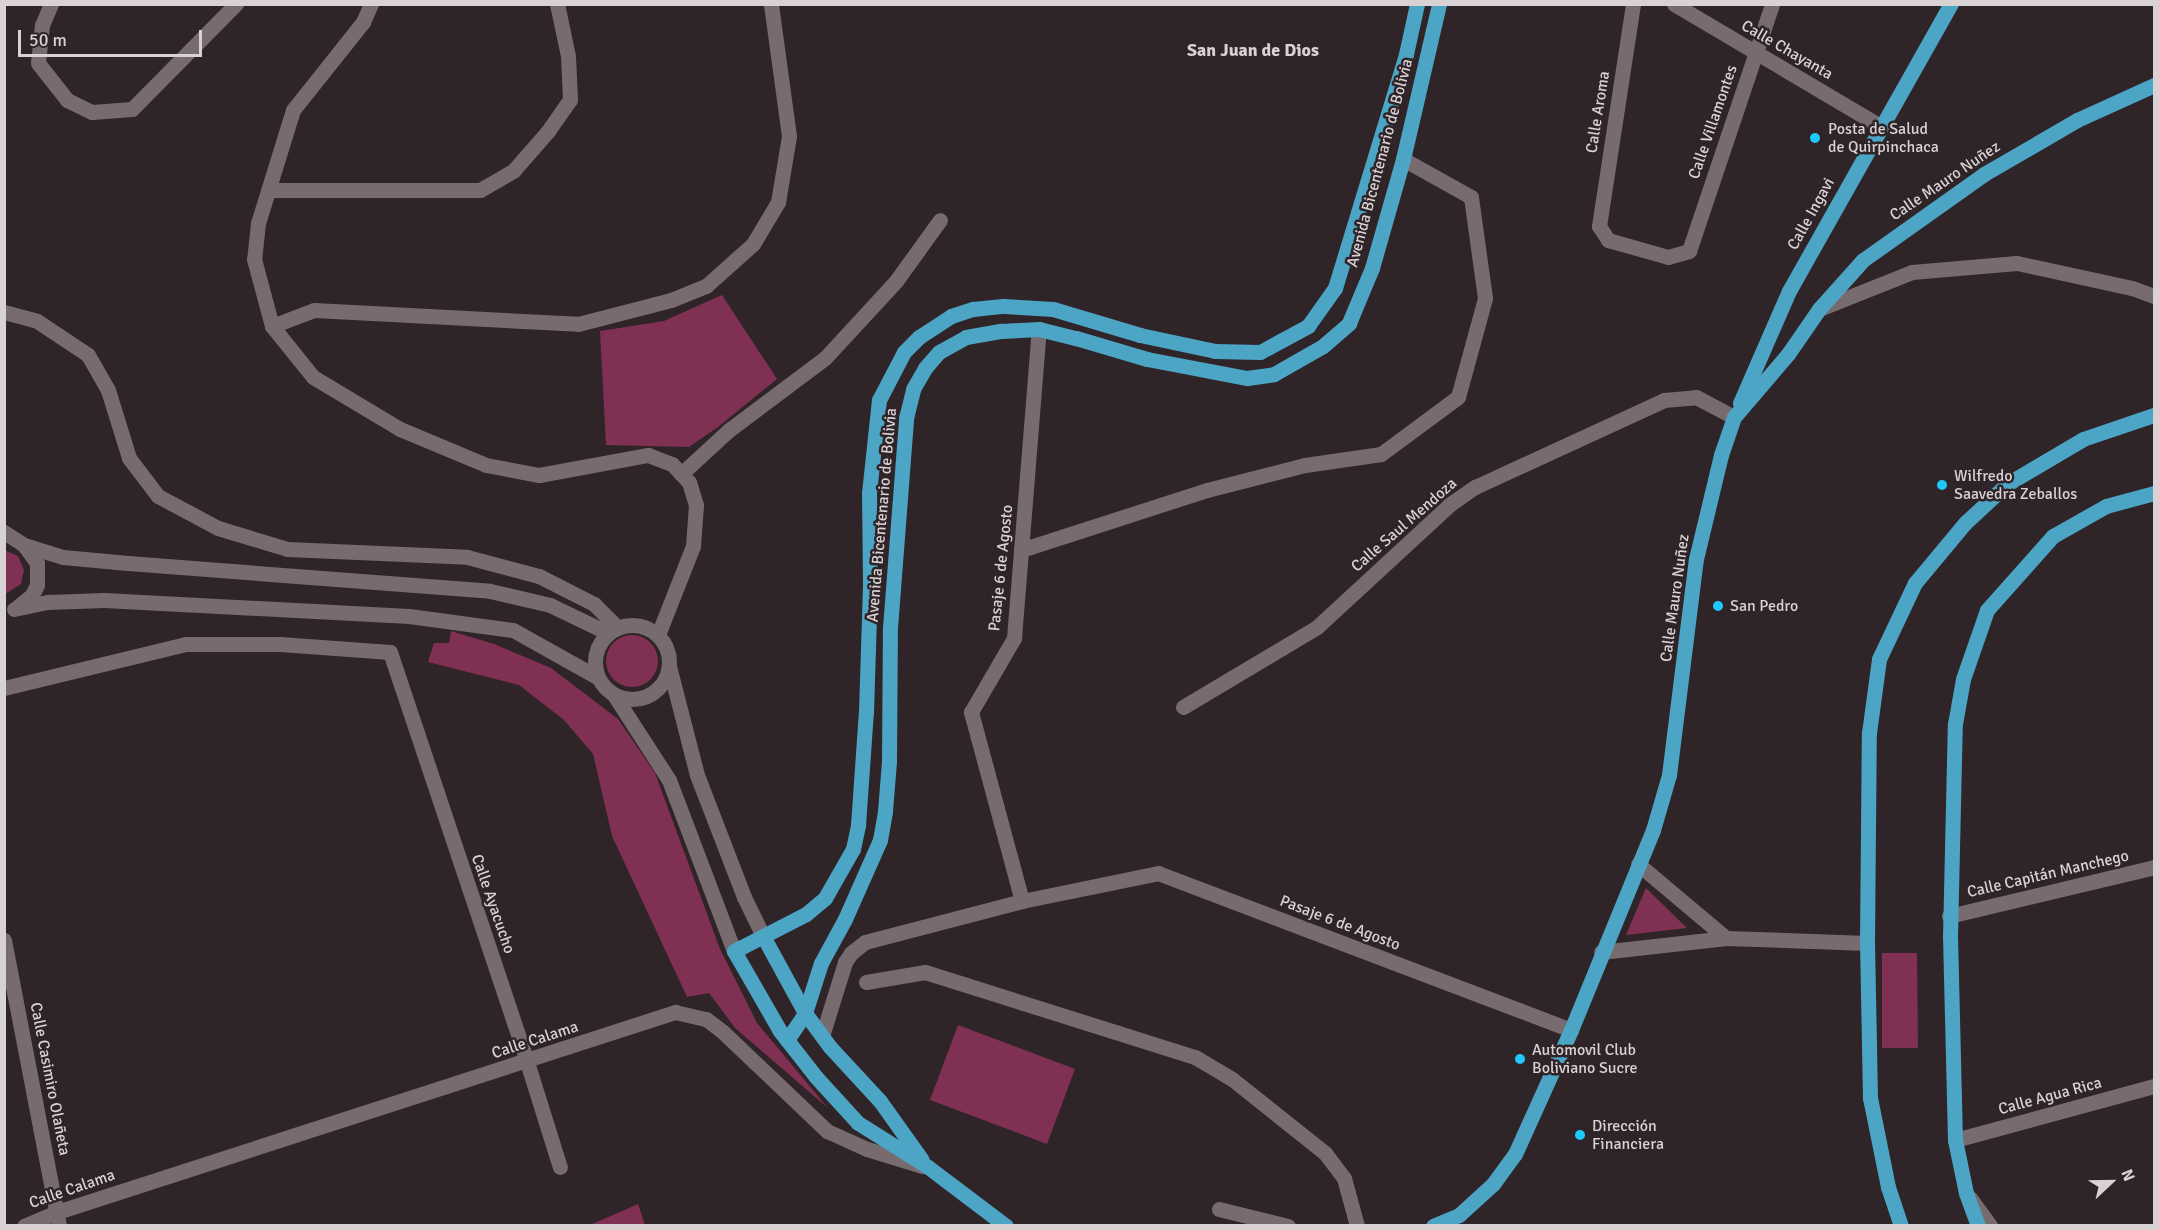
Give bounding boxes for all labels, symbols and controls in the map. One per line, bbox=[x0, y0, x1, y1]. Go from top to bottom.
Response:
street label: Calle Chayanta bbox=[1738, 16, 1836, 84]
scale bar bbox=[21, 18, 206, 56]
text: 50 m bbox=[29, 29, 67, 51]
district label: San Juan de Dios bbox=[1187, 39, 1319, 61]
street label: Avenida Bicentenario de Bolivia bbox=[1343, 57, 1417, 269]
street label: Calle Villamontes bbox=[1684, 62, 1742, 182]
street label: Calle Aroma bbox=[1582, 70, 1614, 154]
place label: Posta de Salud de Quirpinchaca bbox=[1828, 119, 1939, 157]
marker: Posta de Salud de Quirpinchaca bbox=[1806, 129, 1824, 147]
street label: Calle Mauro Nuñez bbox=[1886, 137, 2004, 225]
street label: Calle Ingavi bbox=[1783, 175, 1839, 253]
street label: Avenida Bicentenario de Bolivia bbox=[863, 407, 901, 623]
place label: Wilfredo Saavedra Zeballos bbox=[1954, 466, 2077, 504]
street label: Calle Saul Mendoza bbox=[1347, 474, 1461, 576]
marker: Wilfredo Saavedra Zeballos bbox=[1935, 478, 1949, 492]
street label: Pasaje 6 de Agosto bbox=[985, 504, 1017, 632]
street label: Calle Mauro Nuñez bbox=[1657, 533, 1693, 663]
place label: San Pedro bbox=[1730, 596, 1798, 616]
marker: San Pedro bbox=[1711, 599, 1725, 613]
street label: Calle Capitán Manchego bbox=[1965, 846, 2131, 902]
street label: Calle Ayacucho bbox=[467, 852, 519, 956]
street label: Pasaje 6 de Agosto bbox=[1277, 891, 1403, 955]
street label: Calle Casimiro Olañeta bbox=[26, 1001, 74, 1157]
street label: Calle Calama bbox=[489, 1017, 581, 1063]
place label: Automovil Club Boliviano Sucre bbox=[1532, 1040, 1638, 1078]
marker: Automovil Club Boliviano Sucre bbox=[1513, 1052, 1527, 1066]
street label: Calle Agua Rica bbox=[1996, 1073, 2104, 1119]
place label: Dirección Financiera bbox=[1592, 1116, 1664, 1154]
marker: Dirección Financiera bbox=[1573, 1128, 1587, 1142]
north arrow bbox=[2081, 1152, 2141, 1212]
street label: Calle Calama bbox=[27, 1165, 117, 1213]
text: N bbox=[2116, 1166, 2139, 1184]

